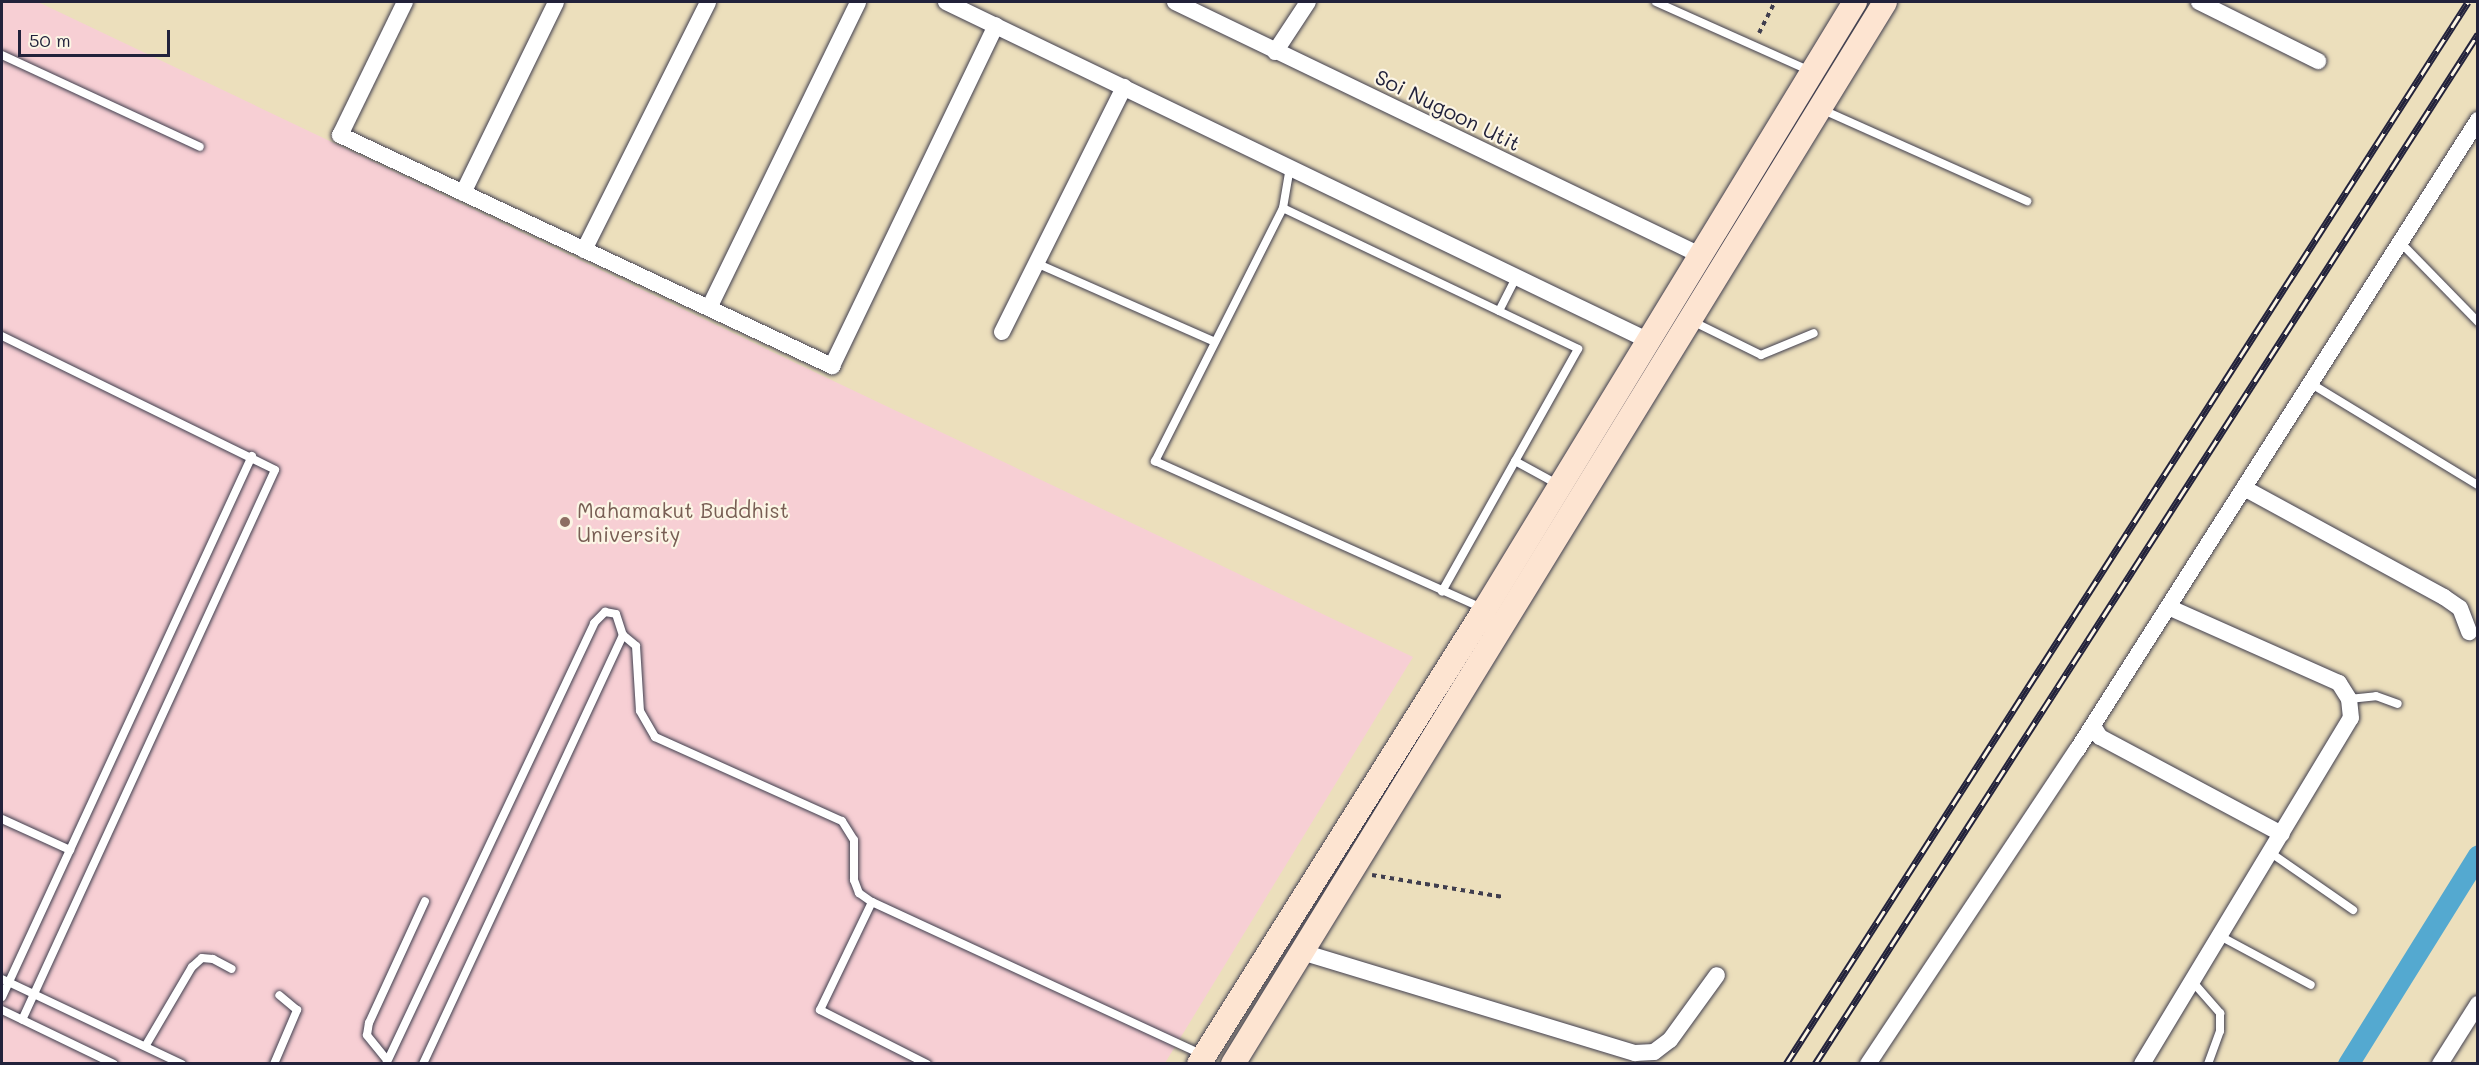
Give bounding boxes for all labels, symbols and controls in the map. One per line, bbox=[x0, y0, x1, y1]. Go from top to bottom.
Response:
scale bar bbox=[21, 18, 172, 56]
text: 50 m bbox=[29, 28, 71, 52]
street label: Soi Nugoon Utit bbox=[1371, 64, 1525, 156]
place label: Mahamakut Buddhist University bbox=[577, 497, 789, 547]
marker: Mahamakut Buddhist University bbox=[558, 515, 572, 529]

